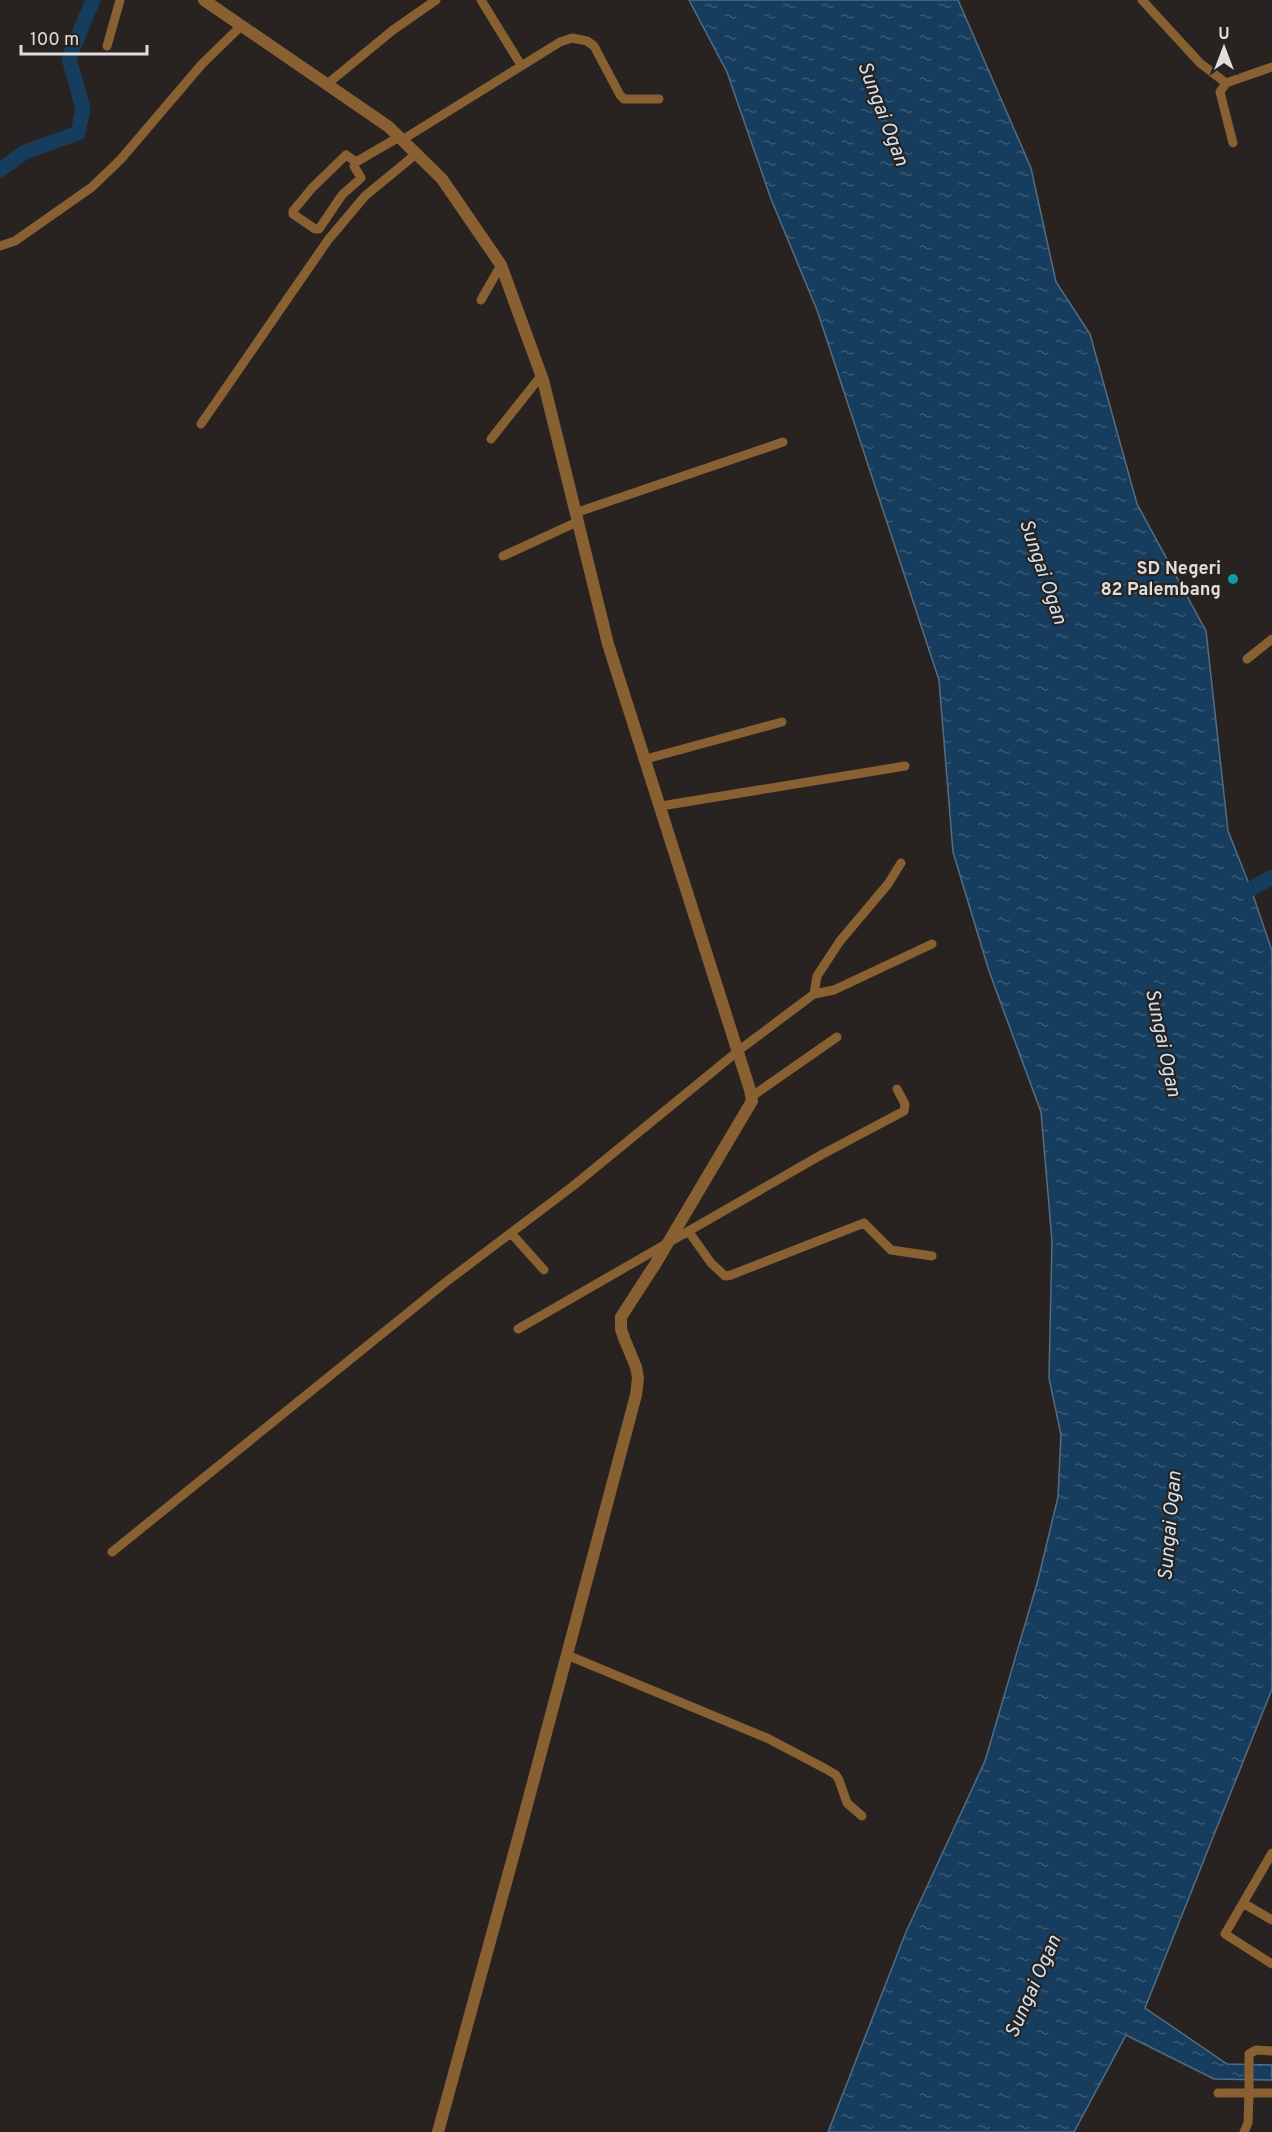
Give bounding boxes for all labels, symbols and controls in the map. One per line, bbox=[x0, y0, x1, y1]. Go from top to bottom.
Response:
scale bar bbox=[21, 18, 147, 56]
north arrow bbox=[1194, 18, 1254, 78]
text: U bbox=[1218, 25, 1230, 45]
text: 100 m bbox=[30, 29, 79, 52]
water label: Sungai Ogan bbox=[850, 58, 914, 170]
water label: Sungai Ogan bbox=[1012, 516, 1072, 628]
place label: SD Negeri 82 Palembang bbox=[1101, 558, 1221, 602]
marker: SD Negeri 82 Palembang bbox=[1226, 572, 1240, 586]
water label: Sungai Ogan bbox=[1138, 987, 1186, 1100]
water label: Sungai Ogan bbox=[1153, 1470, 1189, 1582]
water label: Sungai Ogan bbox=[1000, 1931, 1068, 2042]

